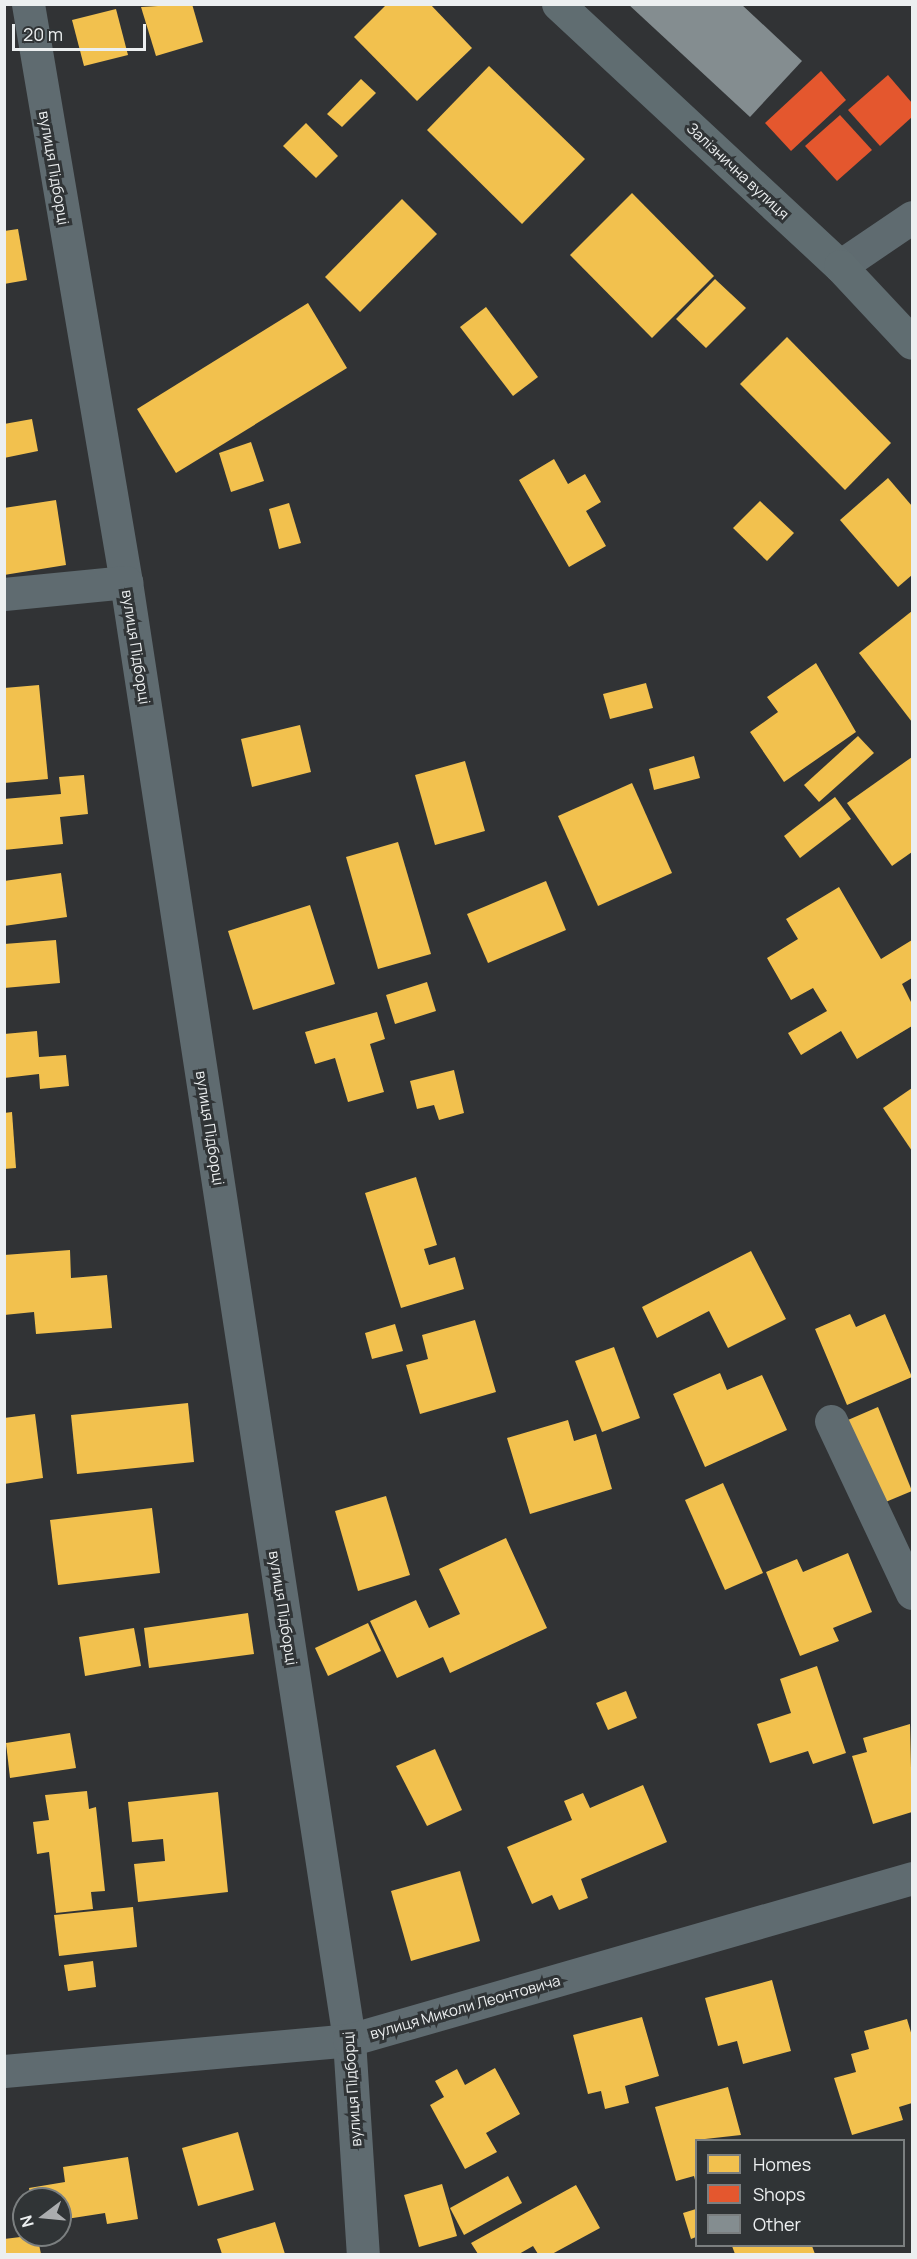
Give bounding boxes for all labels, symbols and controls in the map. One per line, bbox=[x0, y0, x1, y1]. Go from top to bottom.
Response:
scale bar bbox=[15, 12, 148, 50]
text: 20 m bbox=[23, 22, 63, 46]
street label: вулиця Підборці bbox=[35, 110, 73, 226]
street label: Залізнична вулиця bbox=[683, 119, 793, 223]
street label: вулиця Підборці bbox=[118, 589, 154, 705]
street label: вулиця Підборці bbox=[192, 1070, 228, 1186]
street label: вулиця Підборці bbox=[265, 1550, 301, 1666]
street label: вулиця Миколи Леонтовича bbox=[368, 1971, 562, 2043]
street label: вулиця Підборці bbox=[339, 2031, 365, 2147]
legend bbox=[695, 2139, 905, 2247]
text: Homes bbox=[753, 2152, 811, 2176]
text: Shops bbox=[753, 2182, 805, 2206]
north arrow bbox=[12, 2187, 72, 2247]
text: Other bbox=[753, 2212, 801, 2236]
text: N bbox=[14, 2213, 39, 2230]

